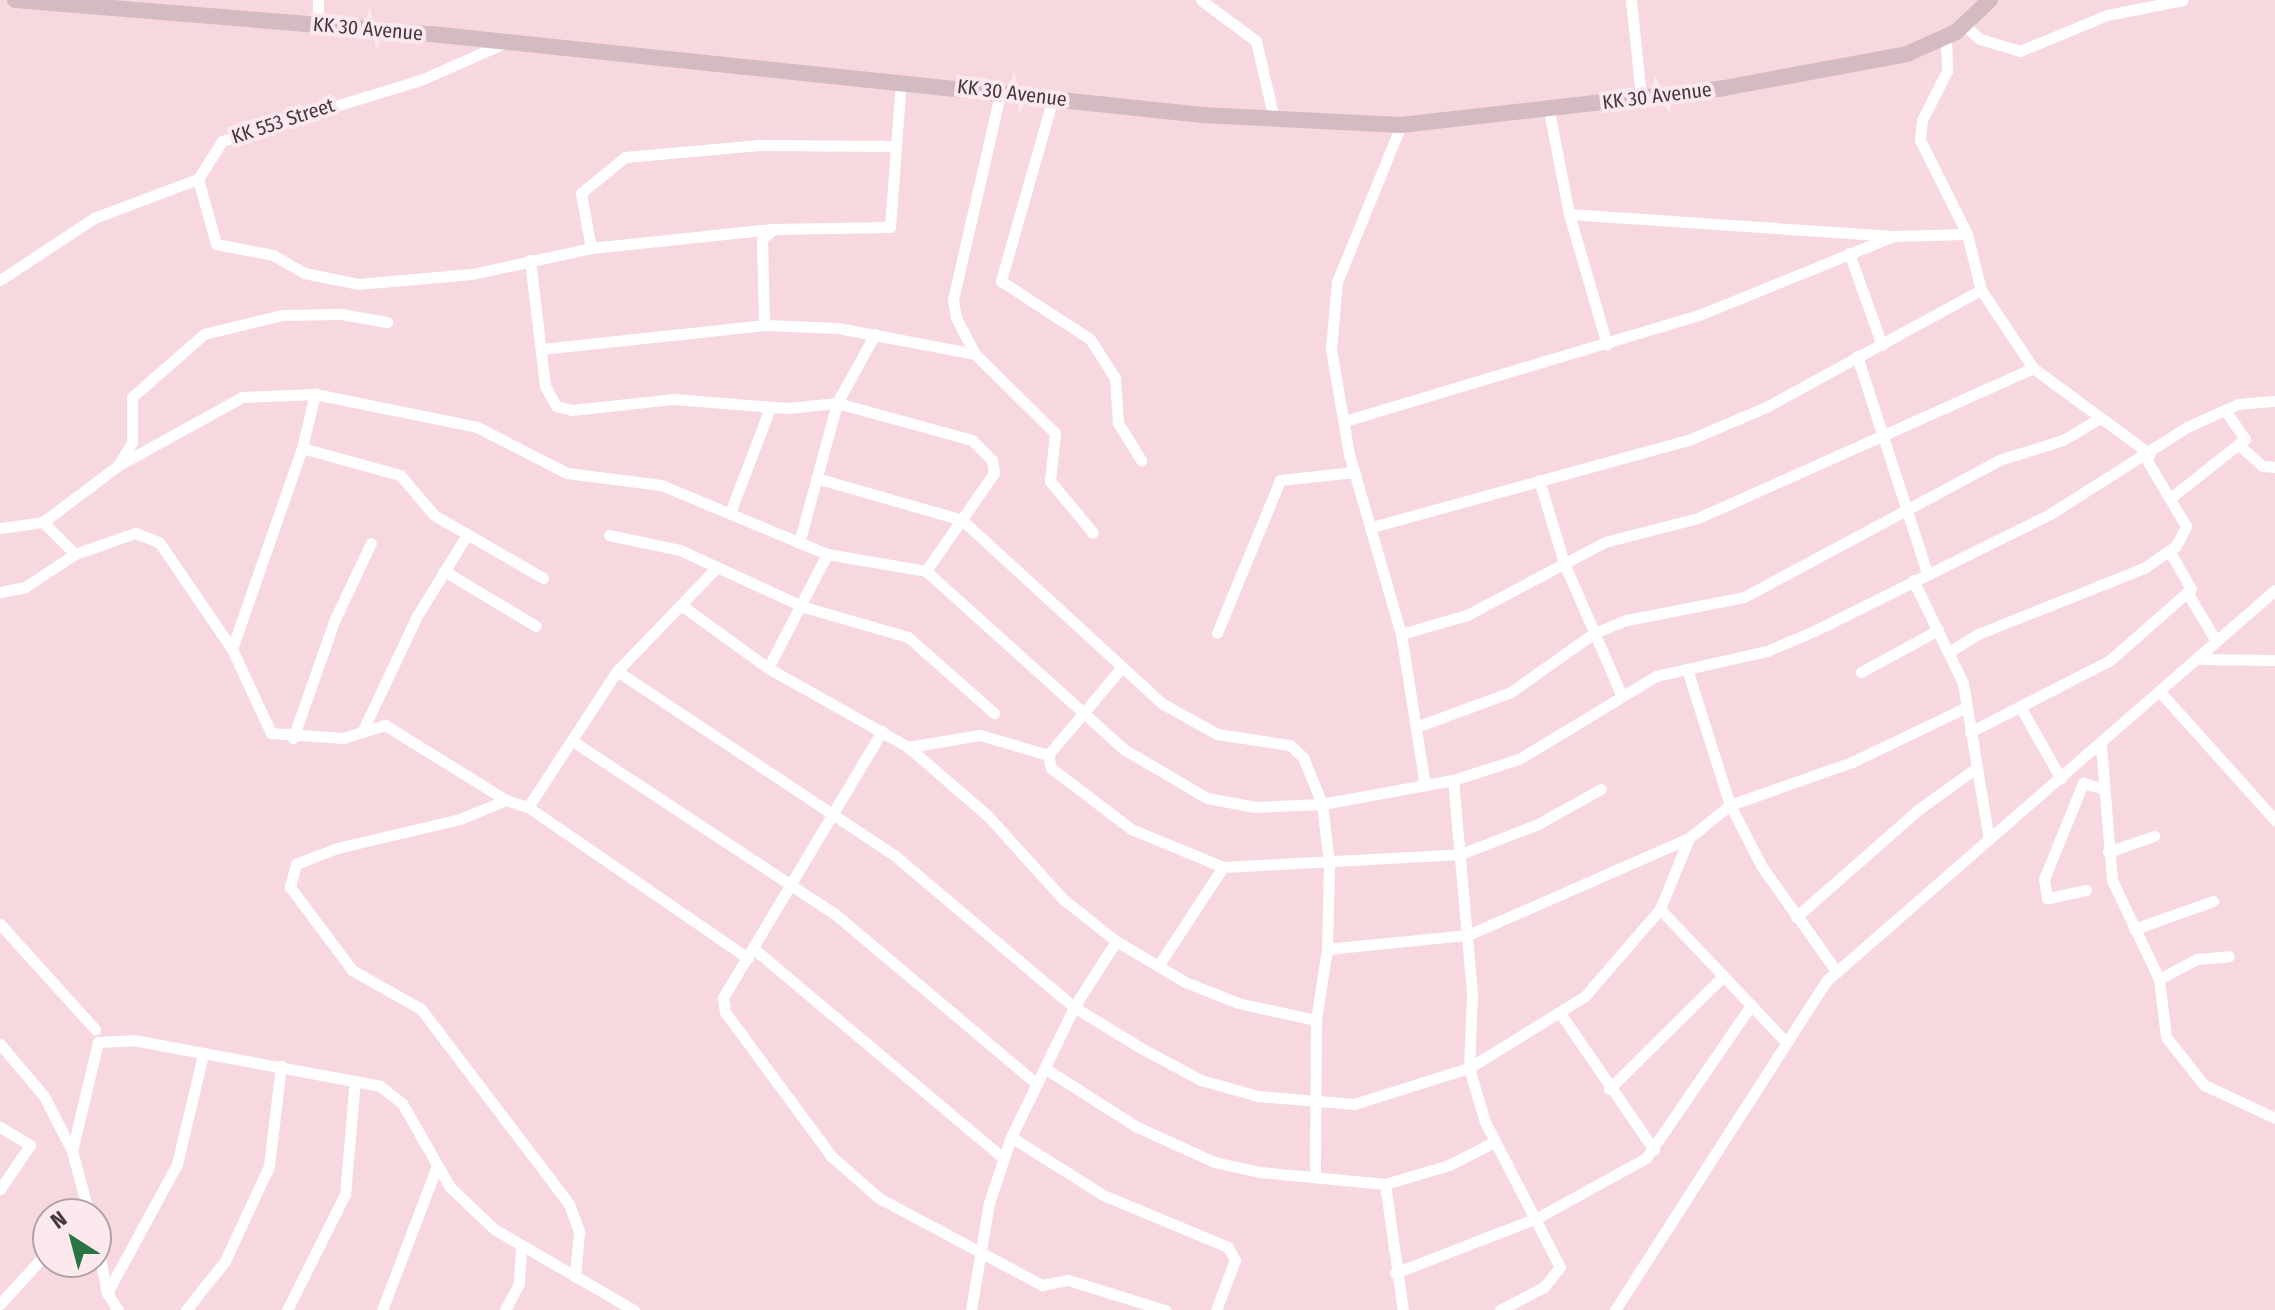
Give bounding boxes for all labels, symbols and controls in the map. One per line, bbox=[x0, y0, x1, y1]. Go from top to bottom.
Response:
street label: KK 30 Avenue bbox=[312, 12, 424, 46]
street label: KK 30 Avenue bbox=[956, 74, 1068, 112]
street label: KK 30 Avenue bbox=[1601, 77, 1713, 115]
street label: KK 553 Street bbox=[228, 93, 338, 149]
north arrow bbox=[32, 1198, 112, 1278]
text: N bbox=[46, 1205, 72, 1235]

